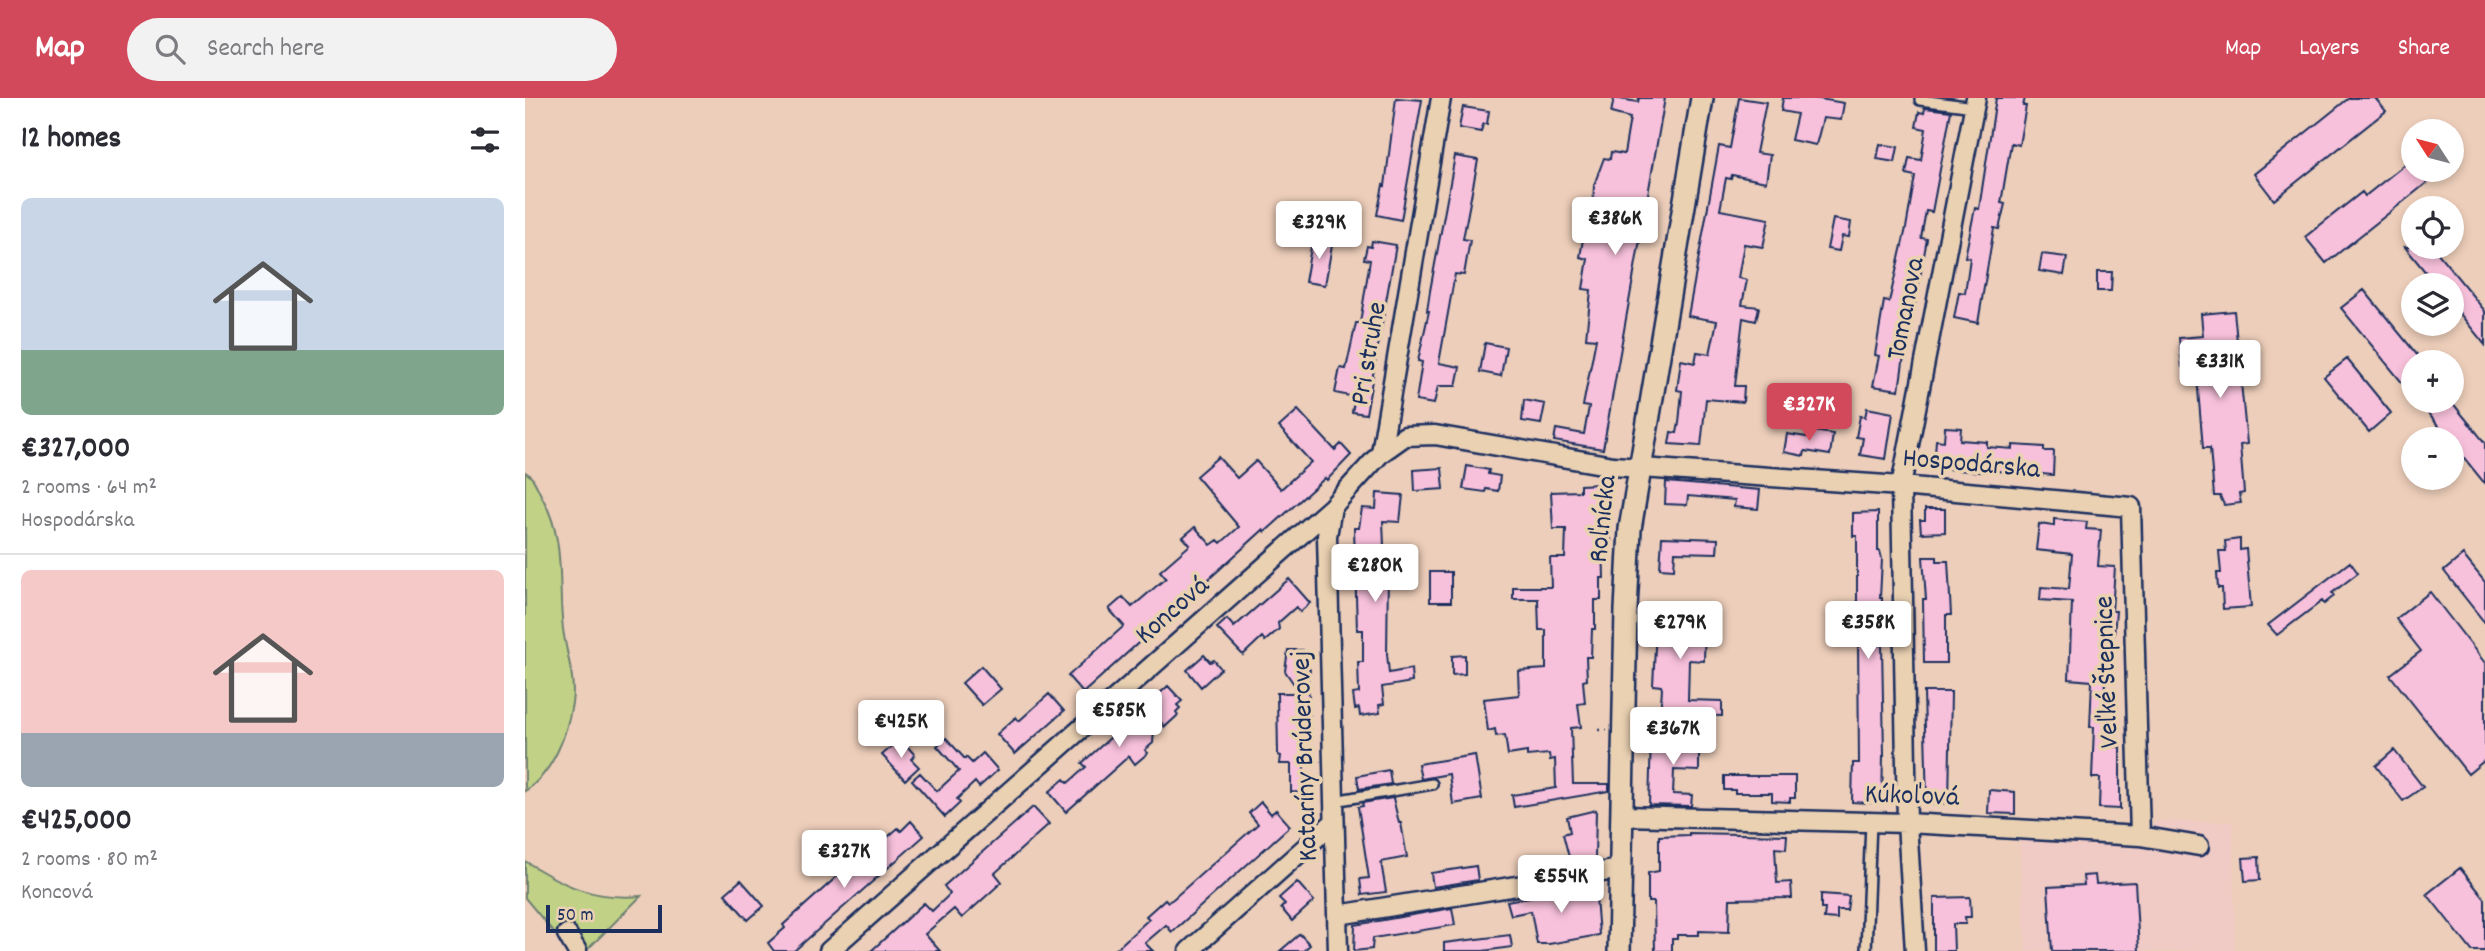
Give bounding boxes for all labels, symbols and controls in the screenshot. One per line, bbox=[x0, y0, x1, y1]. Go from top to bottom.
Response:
search box bbox=[127, 18, 617, 81]
text: Map bbox=[35, 26, 85, 73]
icon: search bbox=[151, 30, 189, 68]
text: Search here bbox=[207, 31, 325, 68]
text: Map bbox=[2225, 32, 2261, 66]
text: Layers bbox=[2299, 32, 2360, 66]
text: Share bbox=[2398, 32, 2450, 66]
text: 12 homes bbox=[21, 119, 121, 162]
north arrow bbox=[2401, 119, 2464, 182]
map controls bbox=[2401, 119, 2464, 490]
icon: filters bbox=[466, 121, 504, 159]
button: locate bbox=[2401, 196, 2464, 259]
pin: €386K bbox=[1566, 198, 1664, 257]
pin: €329K bbox=[1270, 202, 1368, 261]
text: €386K bbox=[1588, 203, 1642, 236]
text: €329K bbox=[1292, 207, 1346, 240]
icon: home bbox=[200, 243, 326, 369]
street label: Tomanova bbox=[1878, 253, 1938, 364]
button: layers bbox=[2401, 273, 2464, 336]
street label: Pri struhe bbox=[1342, 299, 1400, 409]
pin: €331K bbox=[2171, 341, 2269, 400]
text: €331K bbox=[2196, 346, 2244, 379]
button: + bbox=[2401, 350, 2464, 413]
pin: €327K bbox=[1760, 384, 1858, 443]
text: €327K bbox=[1783, 389, 1835, 422]
button: − bbox=[2401, 427, 2464, 490]
text: €327,000 bbox=[21, 429, 130, 472]
street label: Hospodárska bbox=[1901, 440, 2042, 492]
text: 2 rooms · 64 m² bbox=[21, 472, 157, 505]
street label: Roľnícka bbox=[1581, 472, 1630, 565]
text: Hospodárska bbox=[21, 505, 134, 538]
pin: €280K bbox=[1326, 545, 1424, 604]
text: €280K bbox=[1347, 550, 1403, 583]
street label: Koncová bbox=[1128, 568, 1220, 656]
street label: Veľké Štepnice bbox=[2086, 595, 2132, 749]
pin: €279K bbox=[1631, 602, 1729, 661]
pin: €358K bbox=[1819, 602, 1917, 661]
text: €279K bbox=[1654, 607, 1706, 640]
text: €358K bbox=[1841, 607, 1895, 640]
icon: home bbox=[200, 615, 326, 741]
street label: Kataríny Brúderovej bbox=[1283, 650, 1331, 862]
pin: €585K bbox=[1070, 690, 1168, 749]
text: €585K bbox=[1092, 695, 1146, 728]
pin: €425K bbox=[852, 700, 950, 760]
text: €425K bbox=[874, 706, 928, 739]
pin: €367K bbox=[1624, 708, 1722, 767]
text: €367K bbox=[1646, 713, 1700, 746]
street label: Kúkoľová bbox=[1864, 776, 1960, 820]
text: €425,000 bbox=[21, 801, 132, 844]
pin: €327K bbox=[795, 830, 893, 890]
text: €327K bbox=[818, 836, 870, 869]
text: 2 rooms · 80 m² bbox=[21, 844, 158, 877]
pin: €554K bbox=[1512, 856, 1610, 915]
text: €554K bbox=[1534, 861, 1588, 894]
text: Koncová bbox=[21, 877, 93, 910]
scale bar bbox=[546, 902, 661, 934]
text: 50 m bbox=[557, 903, 594, 930]

